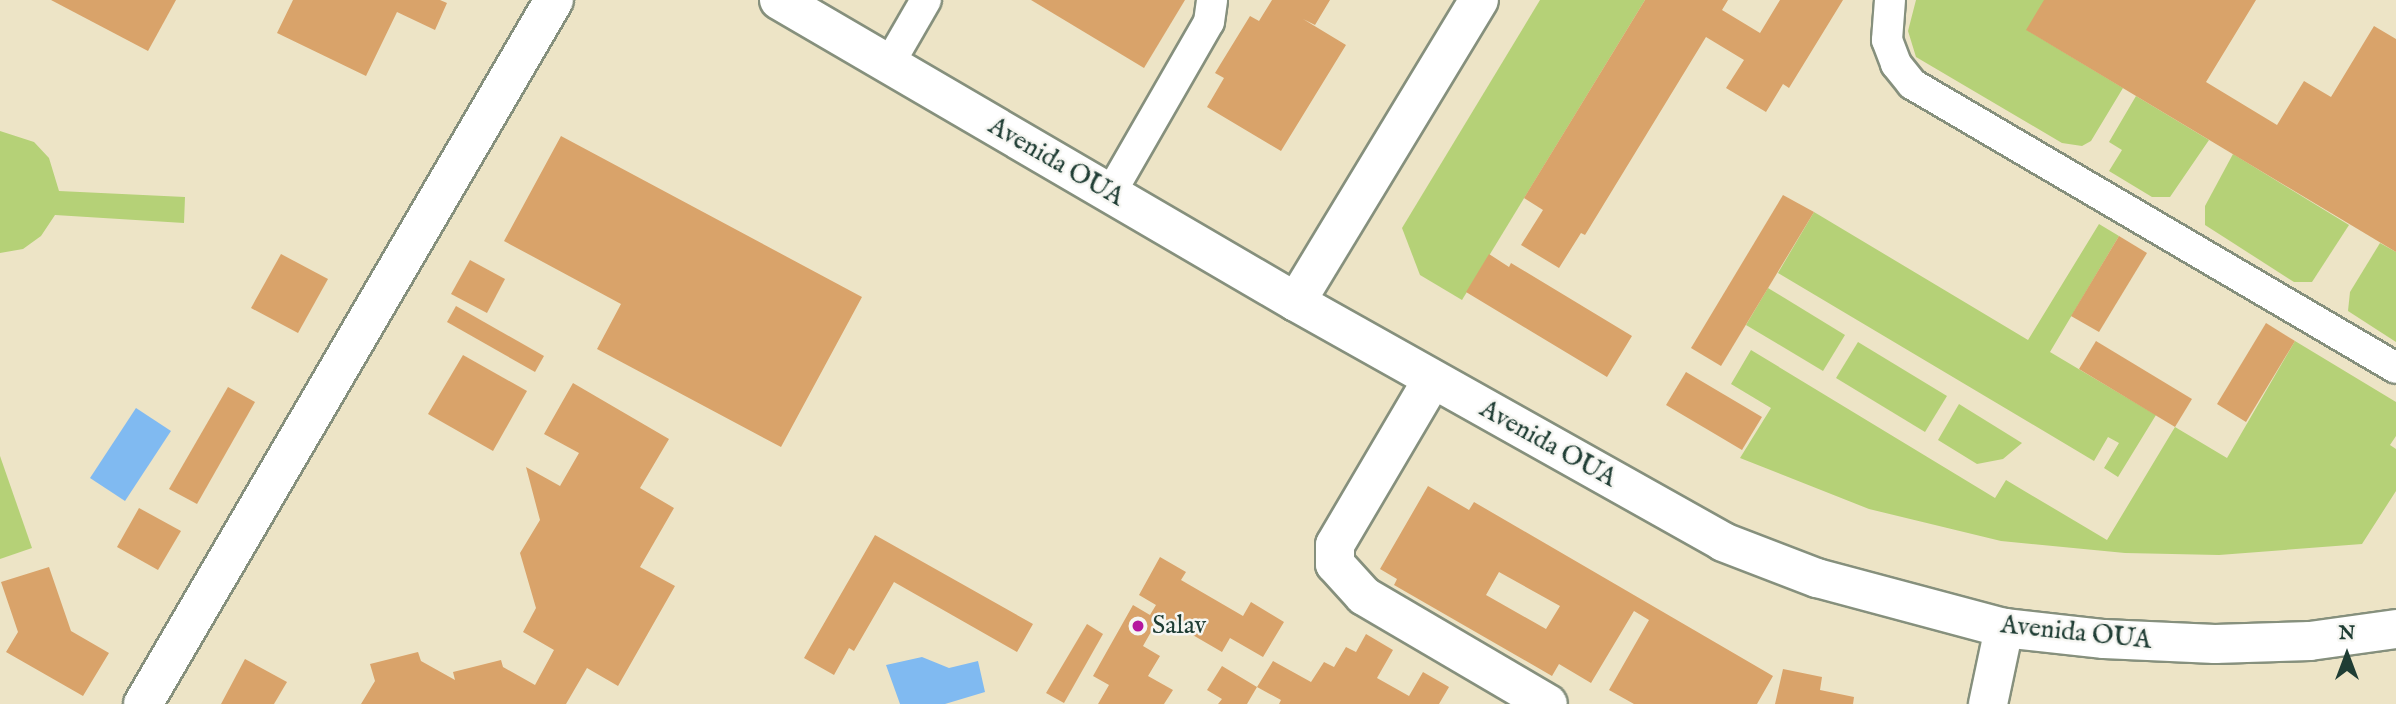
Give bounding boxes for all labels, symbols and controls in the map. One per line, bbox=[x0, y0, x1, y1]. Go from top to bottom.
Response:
street label: Avenida OUA bbox=[983, 111, 1129, 213]
street label: Avenida OUA bbox=[1474, 394, 1622, 494]
place label: Salav bbox=[1152, 610, 1206, 642]
street label: Avenida OUA bbox=[1999, 610, 2153, 656]
marker: Salav bbox=[1130, 618, 1146, 634]
north arrow bbox=[2312, 620, 2382, 690]
text: N bbox=[2339, 622, 2355, 646]

